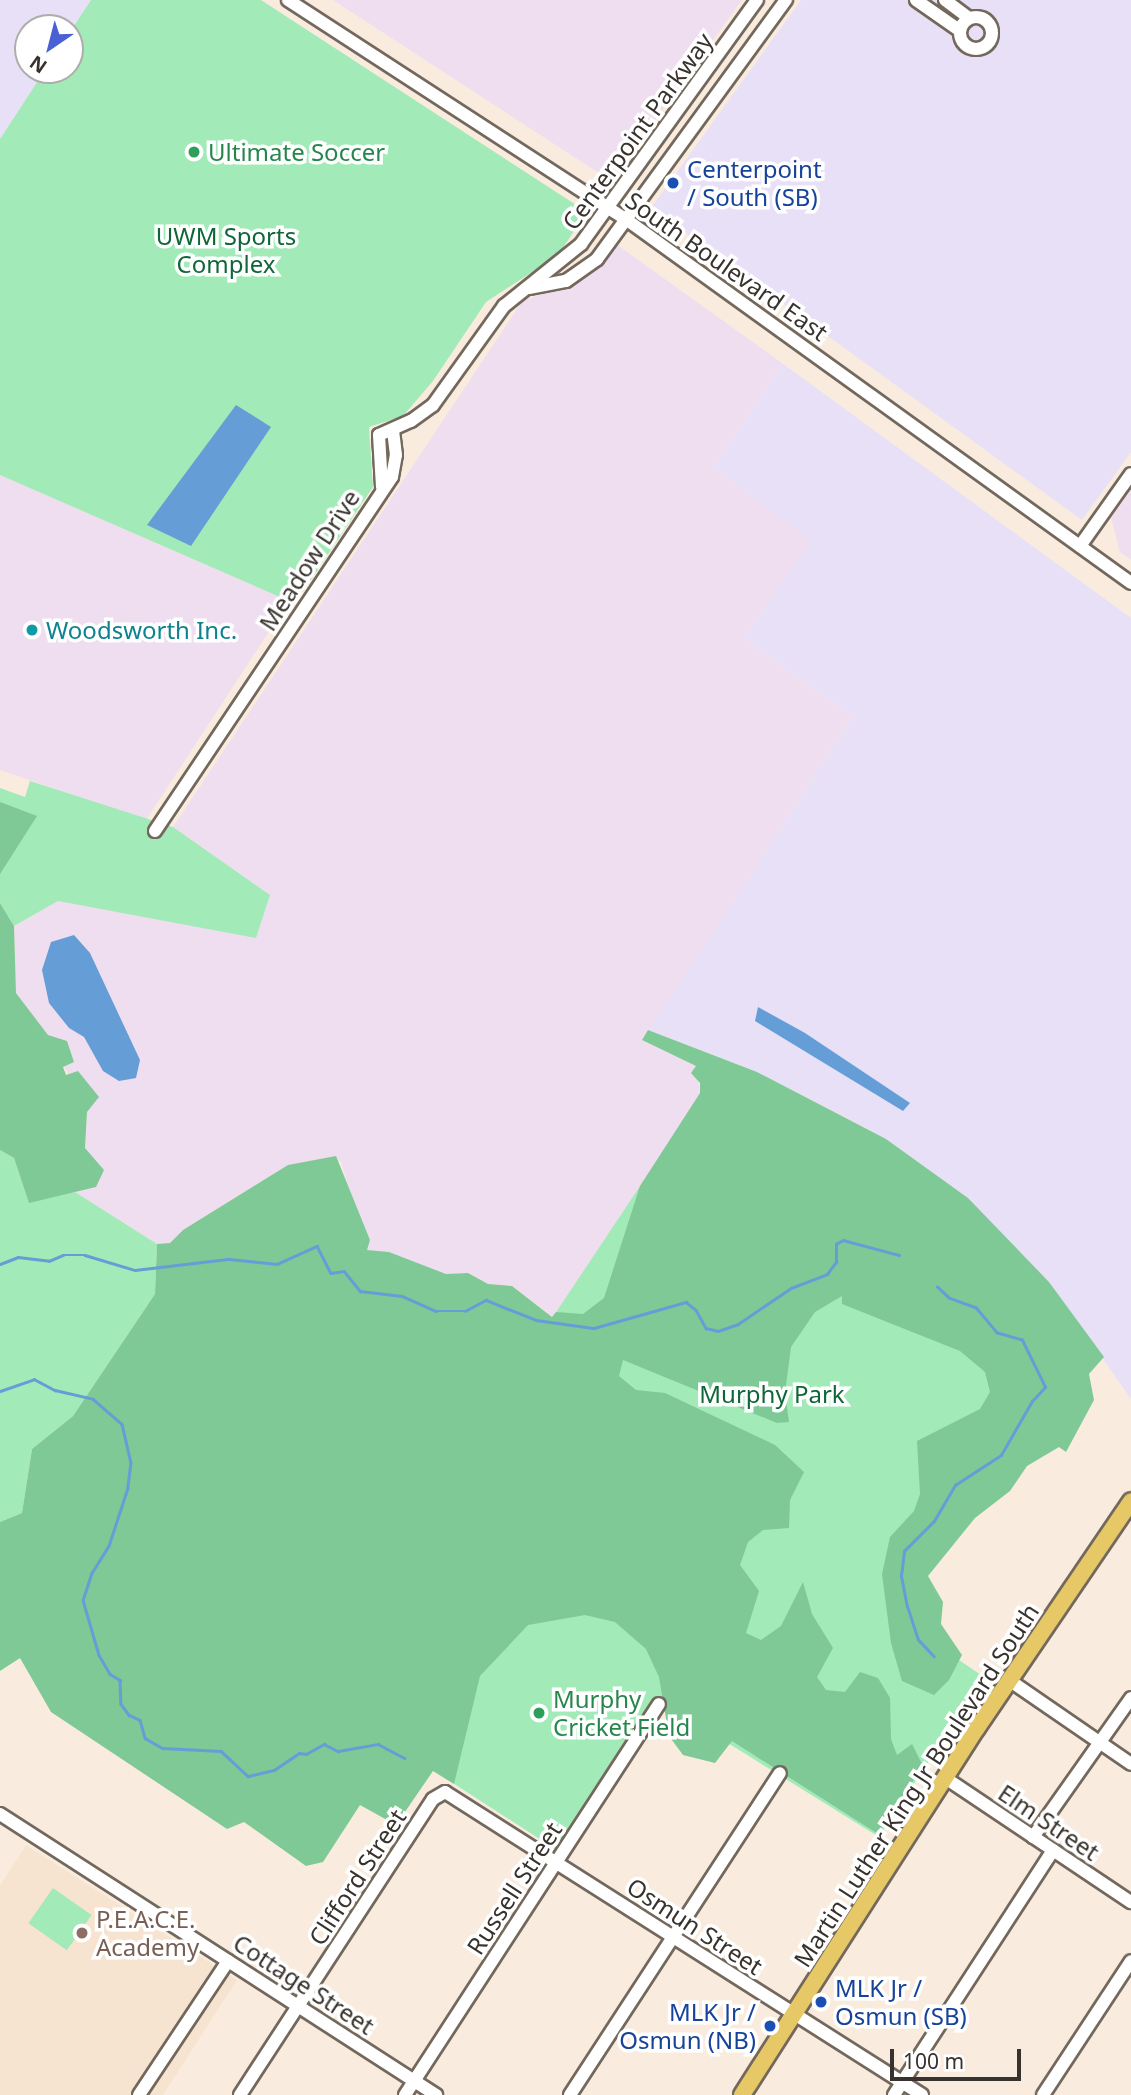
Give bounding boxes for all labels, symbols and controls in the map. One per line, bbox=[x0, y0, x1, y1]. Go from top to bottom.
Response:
north arrow bbox=[14, 14, 84, 84]
street label: Centerpoint Parkway bbox=[556, 27, 718, 235]
text: N bbox=[24, 49, 52, 80]
place label: Ultimate Soccer bbox=[208, 138, 385, 166]
marker: Ultimate Soccer bbox=[186, 144, 202, 160]
place label: Centerpoint / South (SB) bbox=[687, 155, 822, 211]
marker: Centerpoint / South (SB) bbox=[665, 175, 681, 191]
street label: South Boulevard East bbox=[621, 186, 833, 346]
park label: UWM Sports Complex bbox=[156, 222, 296, 278]
street label: Meadow Drive bbox=[253, 484, 365, 636]
place label: Woodsworth Inc. bbox=[46, 616, 237, 644]
marker: Woodsworth Inc. bbox=[24, 622, 40, 638]
park label: Murphy Park bbox=[699, 1380, 845, 1408]
street label: Martin Luther King Jr Boulevard South bbox=[787, 1598, 1045, 1972]
place label: Murphy Cricket Field bbox=[553, 1685, 690, 1741]
marker: Murphy Cricket Field bbox=[531, 1705, 547, 1721]
street label: Elm Street bbox=[993, 1778, 1105, 1866]
street label: Clifford Street bbox=[302, 1804, 412, 1950]
street label: Russell Street bbox=[461, 1816, 567, 1960]
street label: Osmun Street bbox=[622, 1872, 768, 1980]
place label: P.E.A.C.E. Academy bbox=[96, 1905, 199, 1961]
marker: P.E.A.C.E. Academy bbox=[74, 1925, 90, 1941]
street label: Cottage Street bbox=[228, 1928, 380, 2040]
place label: MLK Jr / Osmun (SB) bbox=[835, 1974, 967, 2030]
marker: MLK Jr / Osmun (SB) bbox=[813, 1994, 829, 2010]
place label: MLK Jr / Osmun (NB) bbox=[619, 1998, 756, 2054]
marker: MLK Jr / Osmun (NB) bbox=[762, 2018, 778, 2034]
scale bar bbox=[893, 2036, 1024, 2080]
text: 100 m bbox=[903, 2047, 964, 2075]

